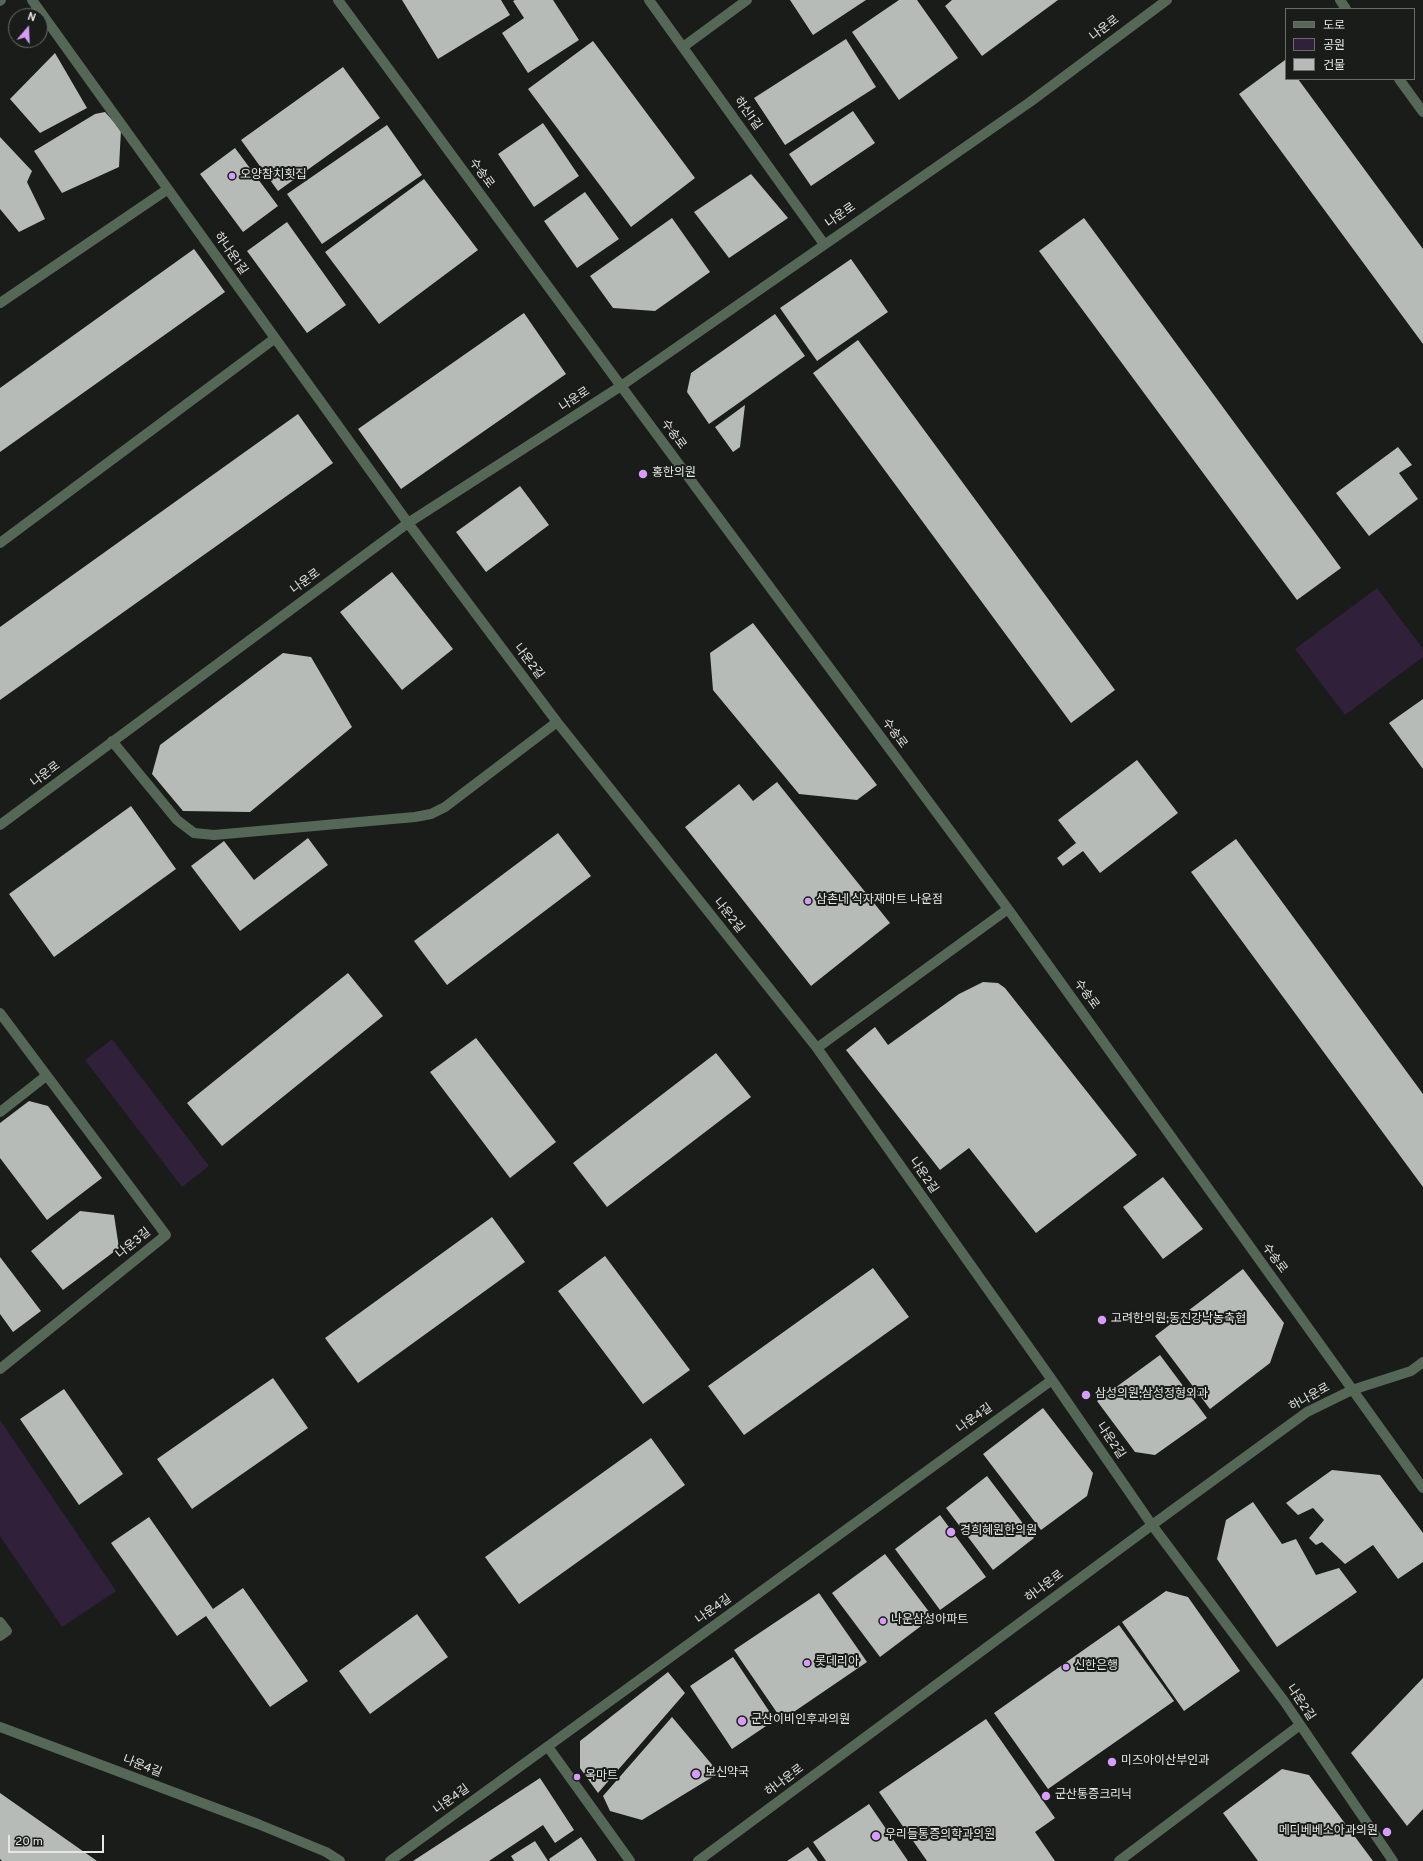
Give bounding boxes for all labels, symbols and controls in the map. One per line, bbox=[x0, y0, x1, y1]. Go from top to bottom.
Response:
north arrow bbox=[8, 8, 48, 48]
legend bbox=[1285, 8, 1415, 80]
text: N bbox=[26, 10, 38, 26]
street label: 나운로 bbox=[1087, 13, 1123, 45]
text: 도로 bbox=[1323, 18, 1345, 34]
text: 공원 bbox=[1323, 38, 1345, 54]
text: 건물 bbox=[1323, 58, 1345, 74]
street label: 하신1길 bbox=[730, 95, 764, 133]
street label: 수송로 bbox=[465, 156, 497, 192]
place label: 오양참치횟집 bbox=[240, 169, 306, 183]
marker: 오양참치횟집 bbox=[227, 171, 237, 181]
street label: 나운로 bbox=[823, 201, 859, 231]
street label: 하나운1길 bbox=[210, 230, 250, 278]
street label: 나운로 bbox=[557, 385, 593, 415]
street label: 수송로 bbox=[657, 417, 689, 453]
place label: 홍한의원 bbox=[652, 467, 696, 481]
marker: 홍한의원 bbox=[637, 468, 649, 480]
street label: 나운로 bbox=[288, 566, 324, 598]
street label: 나운2길 bbox=[510, 642, 546, 682]
street label: 수송로 bbox=[878, 716, 910, 752]
street label: 나운로 bbox=[28, 759, 64, 791]
place label: 삼촌네 식자재마트 나운점 bbox=[816, 894, 943, 908]
street label: 나운2길 bbox=[710, 896, 746, 936]
marker: 삼촌네 식자재마트 나운점 bbox=[803, 896, 813, 906]
street label: 수송로 bbox=[1070, 977, 1102, 1013]
street label: 나운2길 bbox=[905, 1155, 941, 1197]
street label: 나운3길 bbox=[114, 1226, 154, 1262]
street label: 수송로 bbox=[1258, 1241, 1290, 1277]
place label: 고려한의원;동진강낙농축협 bbox=[1111, 1313, 1246, 1327]
marker: 고려한의원;동진강낙농축협 bbox=[1096, 1314, 1108, 1326]
street label: 하나운로 bbox=[1287, 1381, 1333, 1415]
place label: 삼성의원;삼성정형외과 bbox=[1095, 1388, 1208, 1402]
marker: 삼성의원;삼성정형외과 bbox=[1080, 1389, 1092, 1401]
street label: 나운4길 bbox=[954, 1401, 996, 1437]
street label: 나운2길 bbox=[1093, 1420, 1127, 1462]
place label: 경희혜원한의원 bbox=[960, 1525, 1037, 1539]
marker: 경희혜원한의원 bbox=[945, 1526, 957, 1538]
street label: 하나운로 bbox=[1023, 1568, 1067, 1606]
street label: 나운4길 bbox=[693, 1592, 735, 1628]
place label: 나운삼성아파트 bbox=[891, 1614, 968, 1628]
marker: 나운삼성아파트 bbox=[878, 1616, 888, 1626]
place label: 롯데리아 bbox=[815, 1656, 859, 1670]
marker: 롯데리아 bbox=[802, 1658, 812, 1668]
place label: 신한은행 bbox=[1074, 1660, 1118, 1674]
marker: 신한은행 bbox=[1061, 1662, 1071, 1672]
street label: 나운2길 bbox=[1283, 1682, 1317, 1724]
place label: 군산이비인후과의원 bbox=[751, 1714, 850, 1728]
marker: 군산이비인후과의원 bbox=[736, 1715, 748, 1727]
street label: 나운4길 bbox=[120, 1753, 164, 1781]
place label: 미즈아이산부인과 bbox=[1121, 1755, 1209, 1769]
marker: 미즈아이산부인과 bbox=[1106, 1756, 1118, 1768]
street label: 하나운로 bbox=[763, 1762, 807, 1800]
place label: 보신약국 bbox=[705, 1767, 749, 1781]
marker: 보신약국 bbox=[690, 1768, 702, 1780]
place label: 옥마트 bbox=[585, 1770, 618, 1784]
marker: 옥마트 bbox=[572, 1772, 582, 1782]
street label: 나운4길 bbox=[431, 1782, 473, 1818]
place label: 군산통증크리닉 bbox=[1055, 1789, 1132, 1803]
marker: 군산통증크리닉 bbox=[1040, 1790, 1052, 1802]
place label: 메디베베소아과의원 bbox=[1279, 1825, 1378, 1839]
marker: 메디베베소아과의원 bbox=[1381, 1826, 1393, 1838]
scale bar bbox=[10, 1827, 106, 1853]
place label: 우리들통증의학과의원 bbox=[885, 1829, 995, 1843]
marker: 우리들통증의학과의원 bbox=[870, 1830, 882, 1842]
text: 20 m bbox=[15, 1834, 43, 1850]

